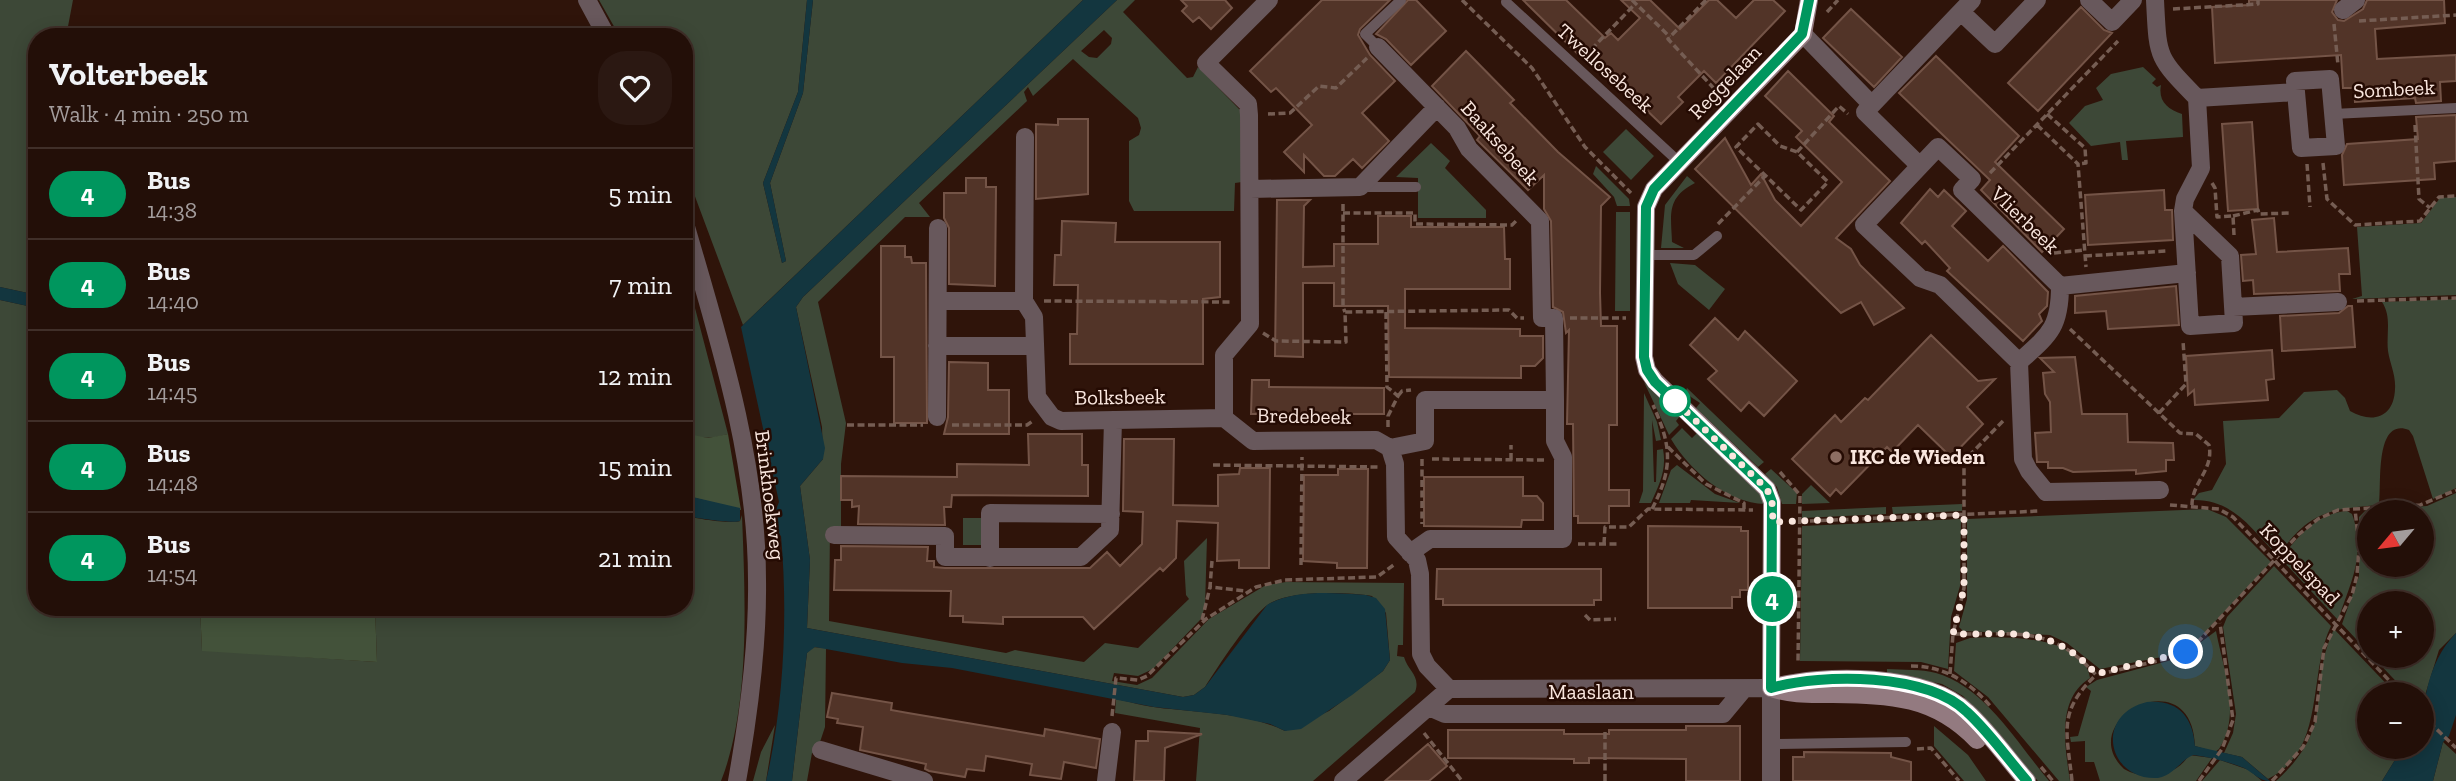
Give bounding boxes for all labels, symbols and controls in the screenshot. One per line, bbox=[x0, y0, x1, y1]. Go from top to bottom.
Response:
street label: Twellosebeek bbox=[1552, 18, 1659, 118]
street label: Reggelaan bbox=[1683, 39, 1766, 124]
button: heart bbox=[598, 51, 672, 125]
text: Volterbeek bbox=[49, 54, 208, 93]
street label: Sombeek bbox=[2352, 74, 2436, 103]
street label: Baaksebeek bbox=[1456, 95, 1545, 190]
text: Walk · 4 min · 250 m bbox=[49, 100, 249, 128]
text: Bus bbox=[147, 164, 190, 196]
text: 5 min bbox=[608, 178, 672, 210]
text: 4 bbox=[81, 179, 94, 208]
street label: Vlierbeek bbox=[1985, 180, 2065, 258]
text: 14:38 bbox=[147, 196, 197, 224]
text: Bus bbox=[147, 255, 190, 287]
text: 7 min bbox=[609, 269, 672, 301]
text: 4 bbox=[81, 270, 94, 299]
text: 14:40 bbox=[147, 287, 199, 315]
text: Bus bbox=[147, 346, 190, 378]
text: 12 min bbox=[598, 360, 672, 392]
text: 4 bbox=[81, 361, 94, 390]
text: 14:45 bbox=[147, 378, 198, 406]
street label: Bolksbeek bbox=[1074, 383, 1166, 410]
unlabelled marker bbox=[1660, 386, 1690, 416]
street label: Bredebeek bbox=[1256, 402, 1352, 429]
street label: Brinkhoekweg bbox=[750, 428, 791, 562]
text: Bus bbox=[147, 437, 190, 469]
place label: IKC de Wieden bbox=[1850, 444, 1985, 469]
marker: IKC de Wieden bbox=[1828, 449, 1844, 465]
text: 15 min bbox=[598, 451, 672, 483]
text: 4 bbox=[81, 452, 94, 481]
text: 14:48 bbox=[147, 469, 198, 497]
north arrow bbox=[2357, 500, 2434, 578]
map controls bbox=[2357, 500, 2434, 759]
street label: Koppelspad bbox=[2255, 517, 2346, 610]
text: Bus bbox=[147, 528, 190, 560]
text: 21 min bbox=[598, 542, 672, 574]
text: 4 bbox=[81, 543, 94, 572]
text: 14:54 bbox=[147, 560, 198, 588]
line badge: 4 bbox=[1749, 576, 1795, 622]
text: 4 bbox=[1765, 584, 1779, 613]
button: + bbox=[2357, 591, 2434, 668]
your location bbox=[2168, 634, 2203, 669]
street label: Maaslaan bbox=[1548, 679, 1634, 704]
button: − bbox=[2357, 682, 2434, 759]

